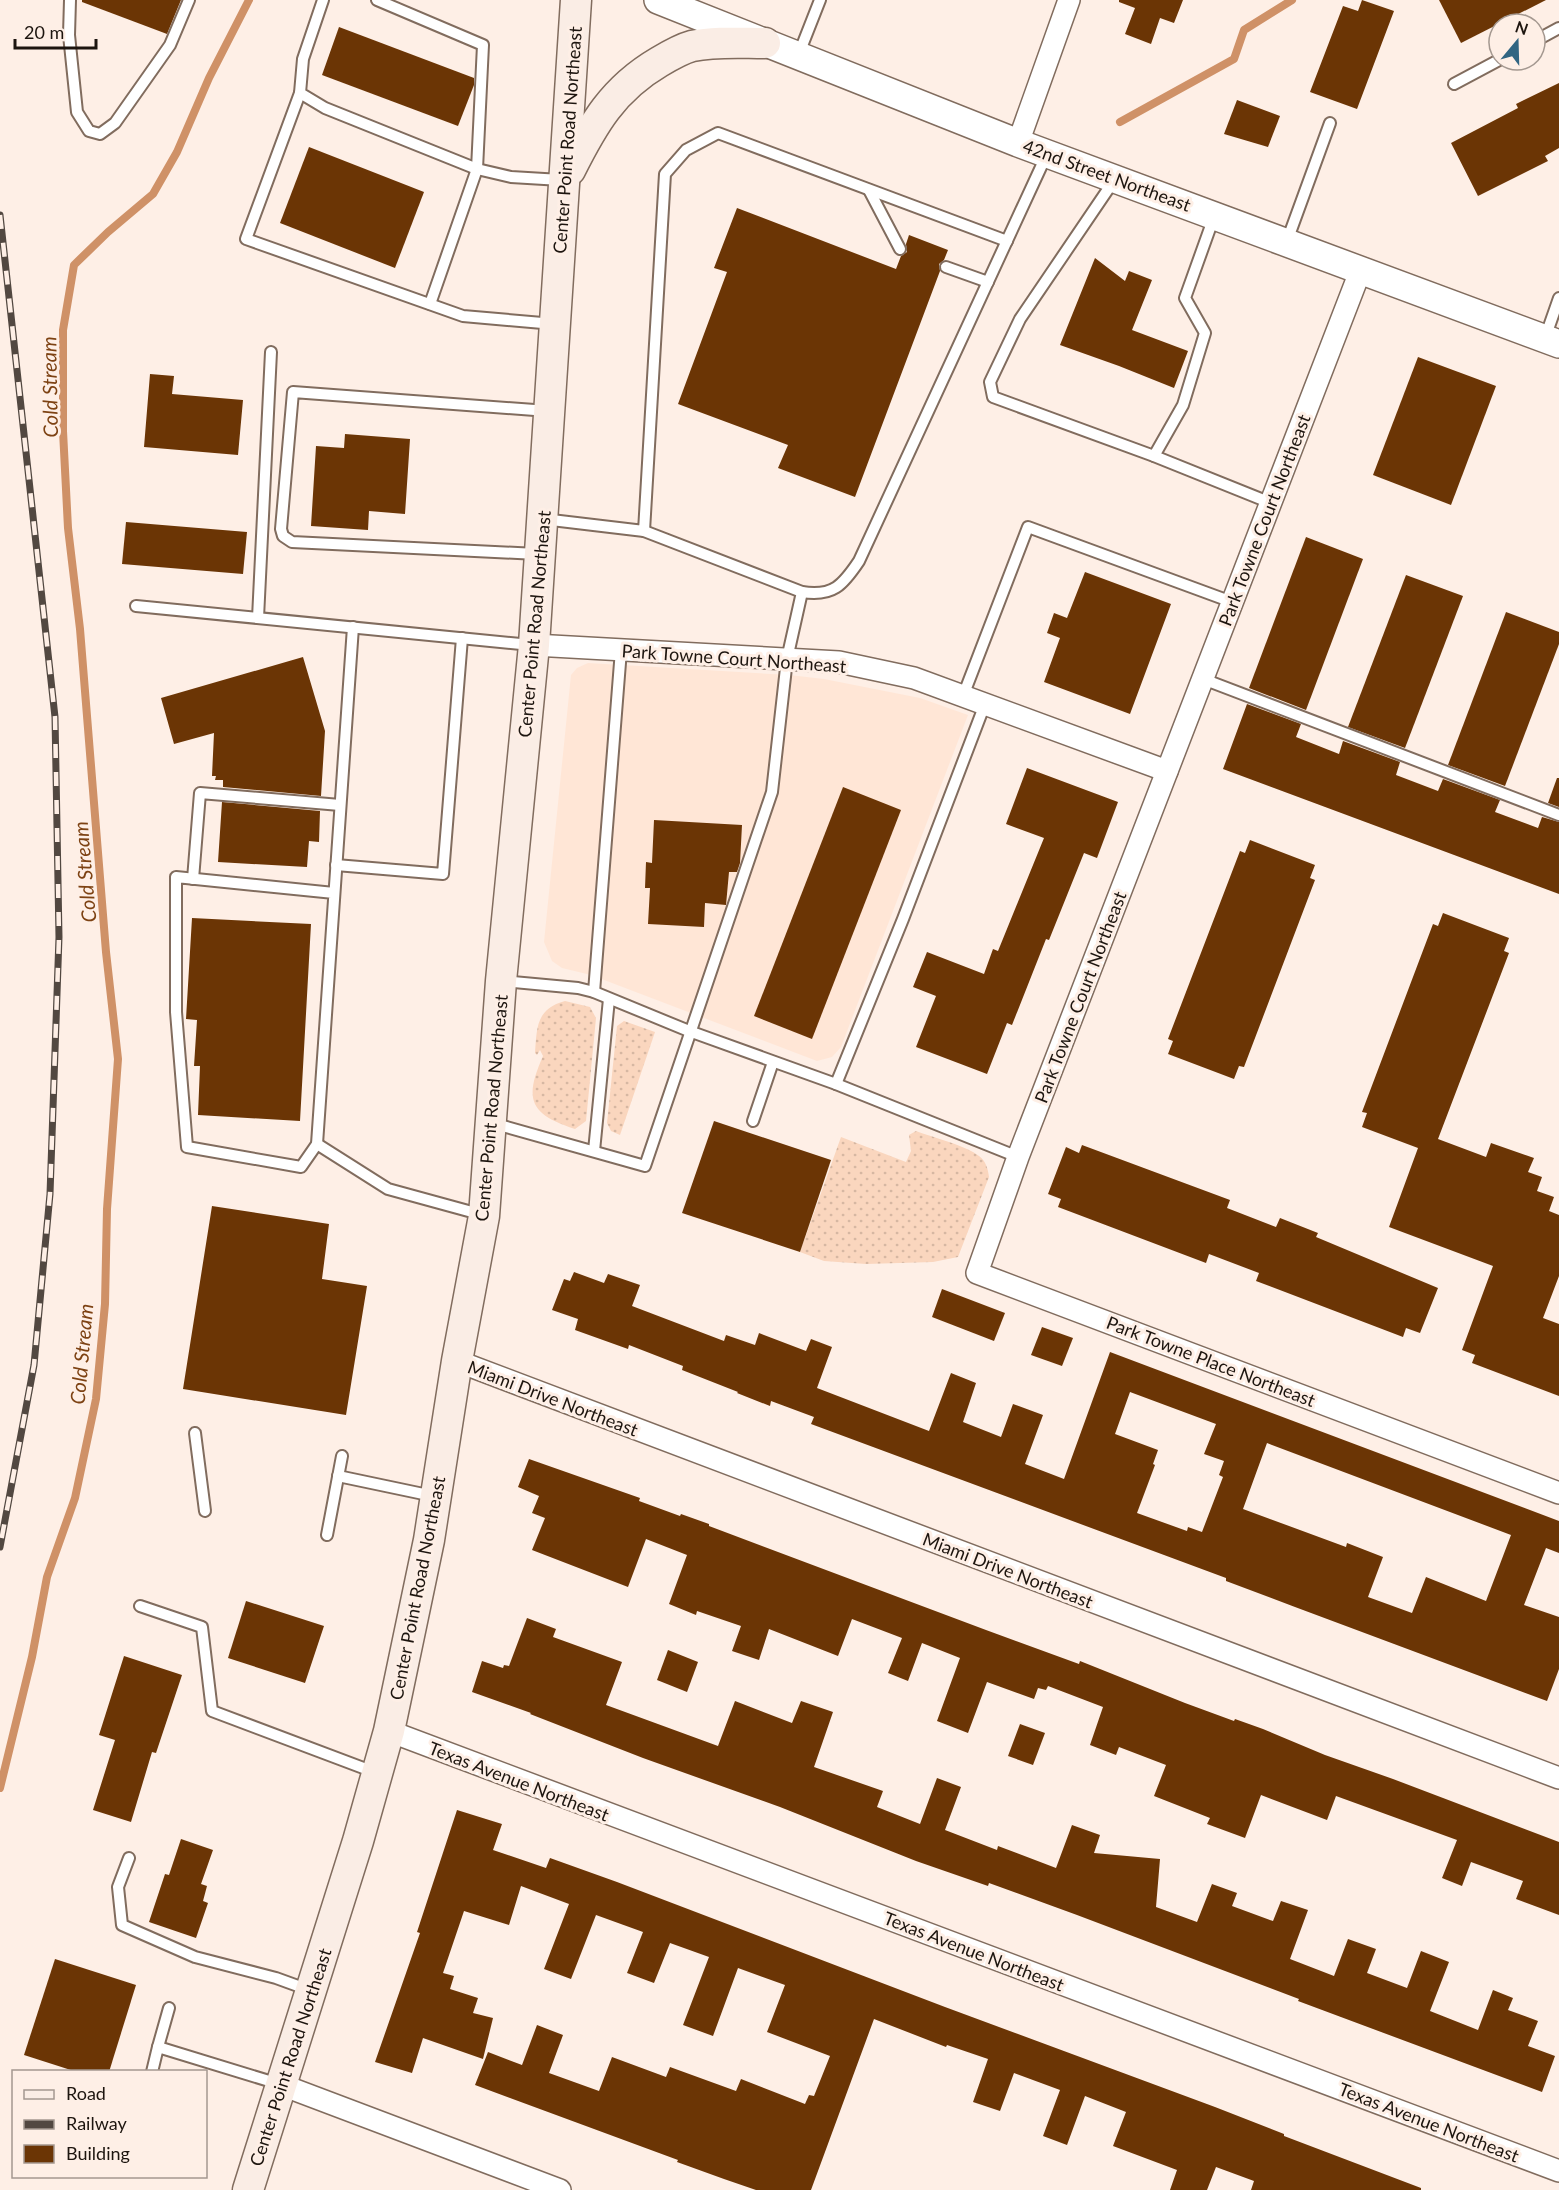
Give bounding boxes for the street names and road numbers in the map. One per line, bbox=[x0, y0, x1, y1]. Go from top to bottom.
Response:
street label: Center Point Road Northeast bbox=[548, 25, 586, 254]
street label: 42nd Street Northeast bbox=[1020, 134, 1194, 216]
street label: Park Towne Court Northeast bbox=[1213, 410, 1315, 629]
street label: Center Point Road Northeast bbox=[513, 509, 555, 738]
street label: Park Towne Court Northeast bbox=[621, 639, 848, 677]
street label: Park Towne Court Northeast bbox=[1029, 887, 1131, 1106]
street label: Center Point Road Northeast bbox=[470, 993, 512, 1222]
street label: Park Towne Place Northeast bbox=[1103, 1311, 1319, 1411]
street label: Miami Drive Northeast bbox=[465, 1355, 642, 1441]
street label: Center Point Road Northeast bbox=[384, 1474, 450, 1702]
street label: Miami Drive Northeast bbox=[920, 1527, 1097, 1613]
street label: Texas Avenue Northeast bbox=[426, 1736, 613, 1826]
street label: Texas Avenue Northeast bbox=[881, 1906, 1068, 1996]
street label: Center Point Road Northeast bbox=[244, 1945, 336, 2169]
street label: Texas Avenue Northeast bbox=[1336, 2077, 1523, 2167]

